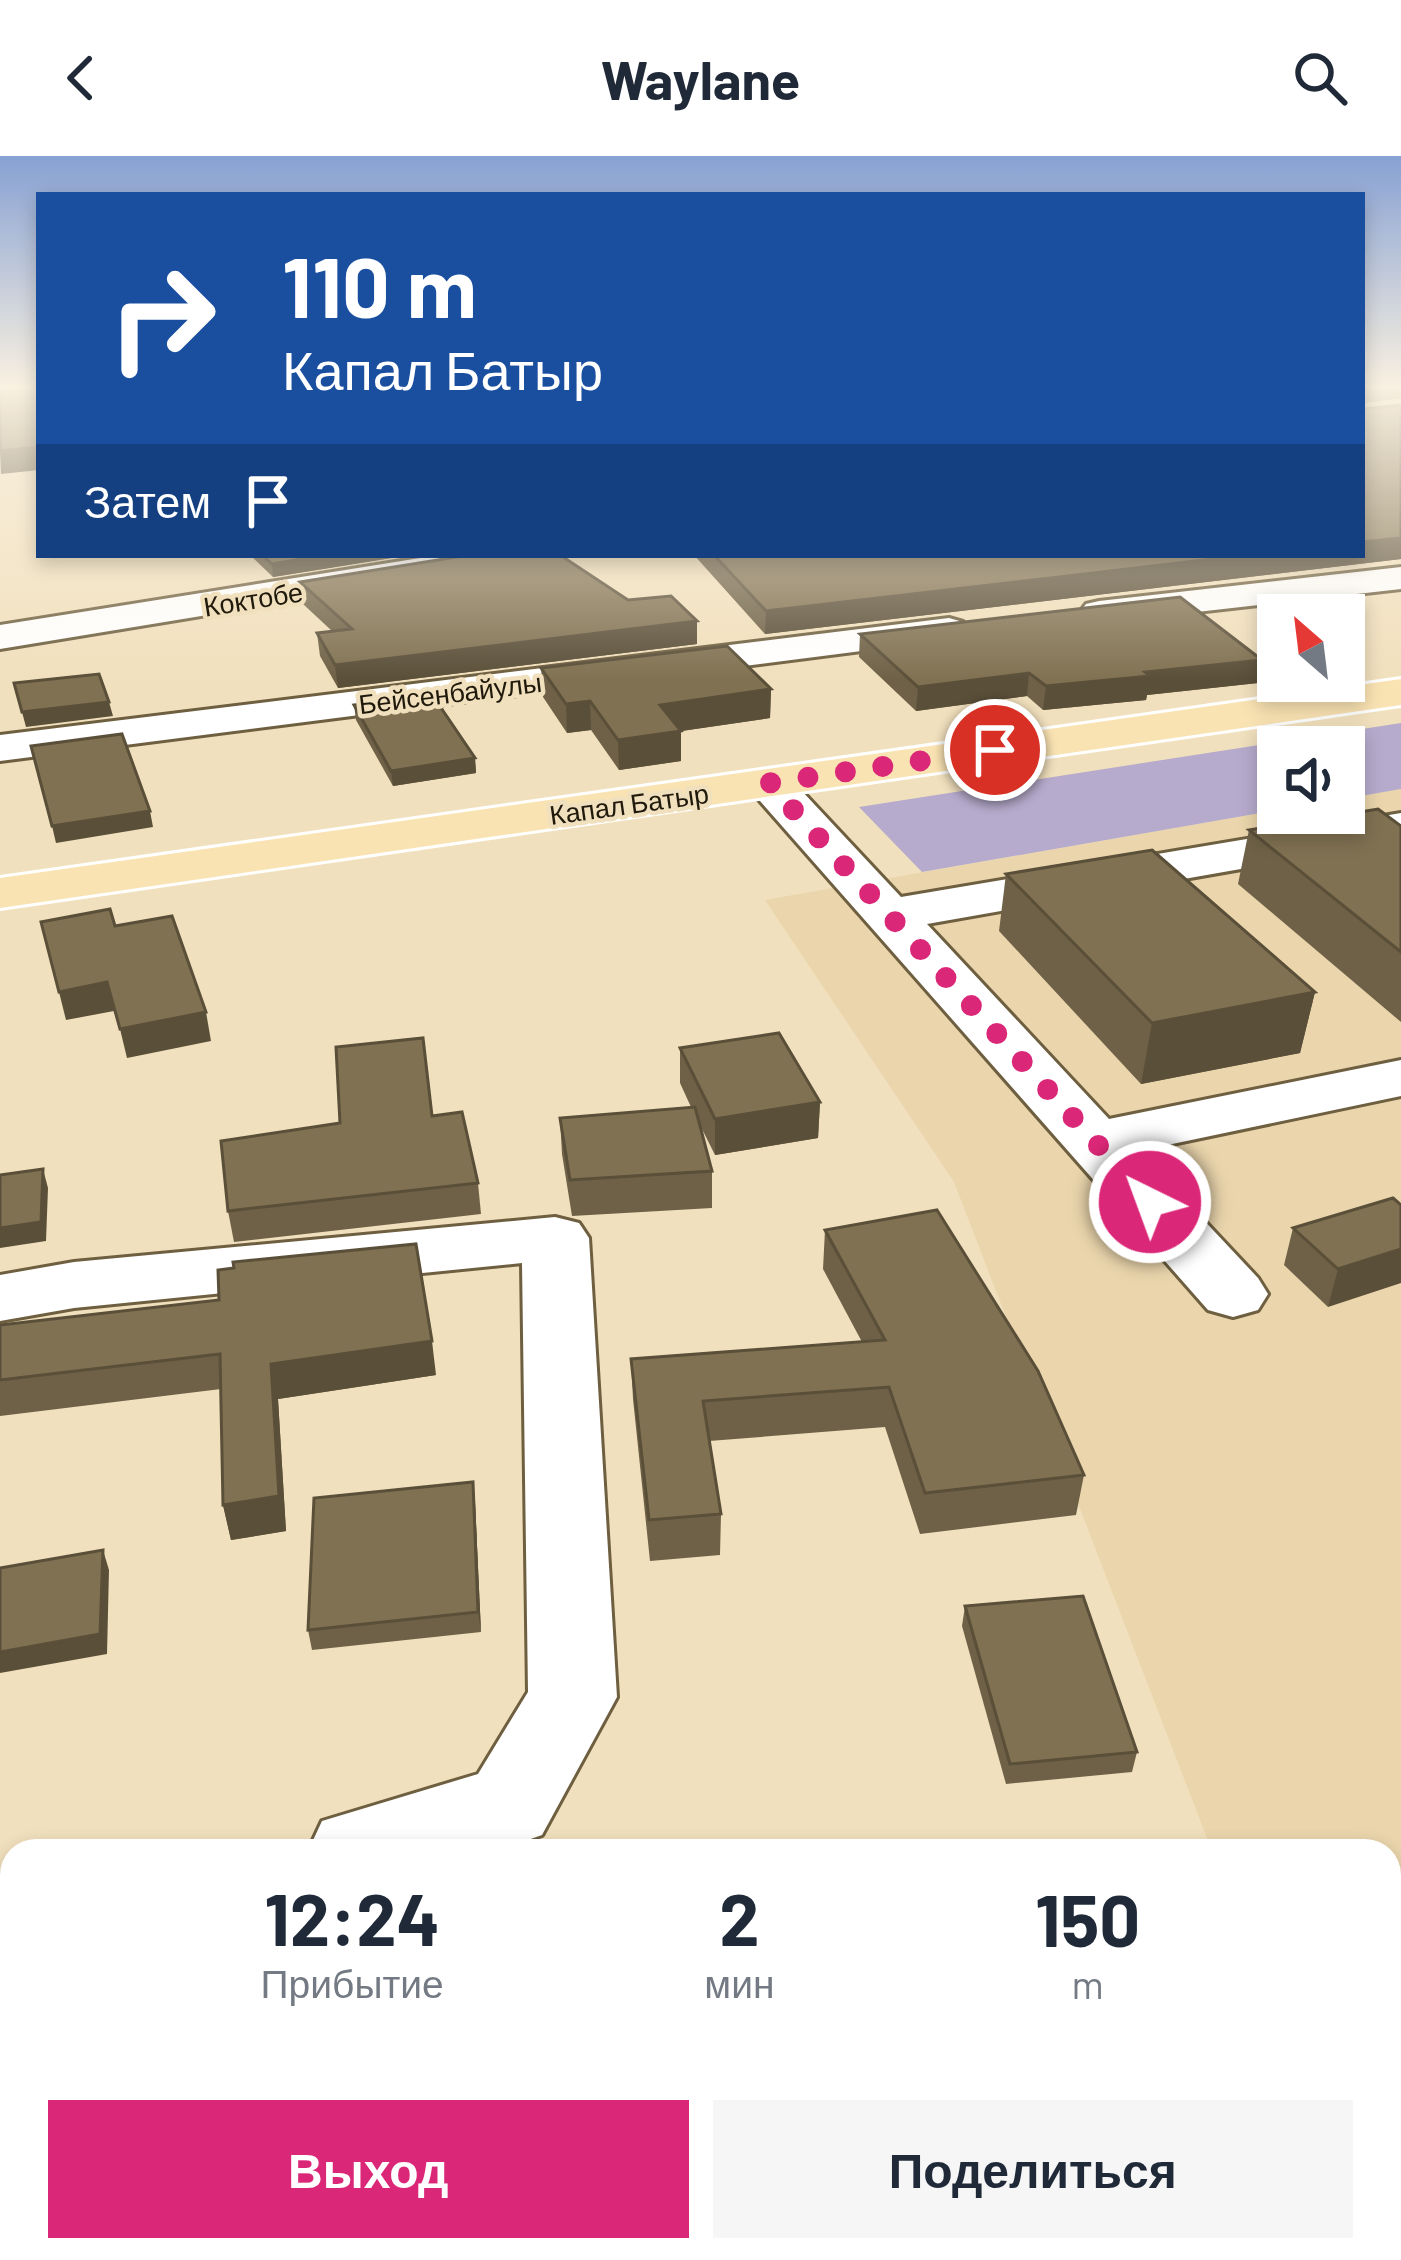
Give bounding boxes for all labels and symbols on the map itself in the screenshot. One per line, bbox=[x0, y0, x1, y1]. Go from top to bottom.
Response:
street label: Коктобе bbox=[201, 574, 305, 622]
north arrow bbox=[1257, 594, 1365, 702]
street label: Бейсенбайулы bbox=[357, 665, 544, 720]
pin bbox=[944, 699, 1046, 801]
street label: Капал Батыр bbox=[547, 776, 711, 831]
position arrow bbox=[1087, 1139, 1213, 1265]

